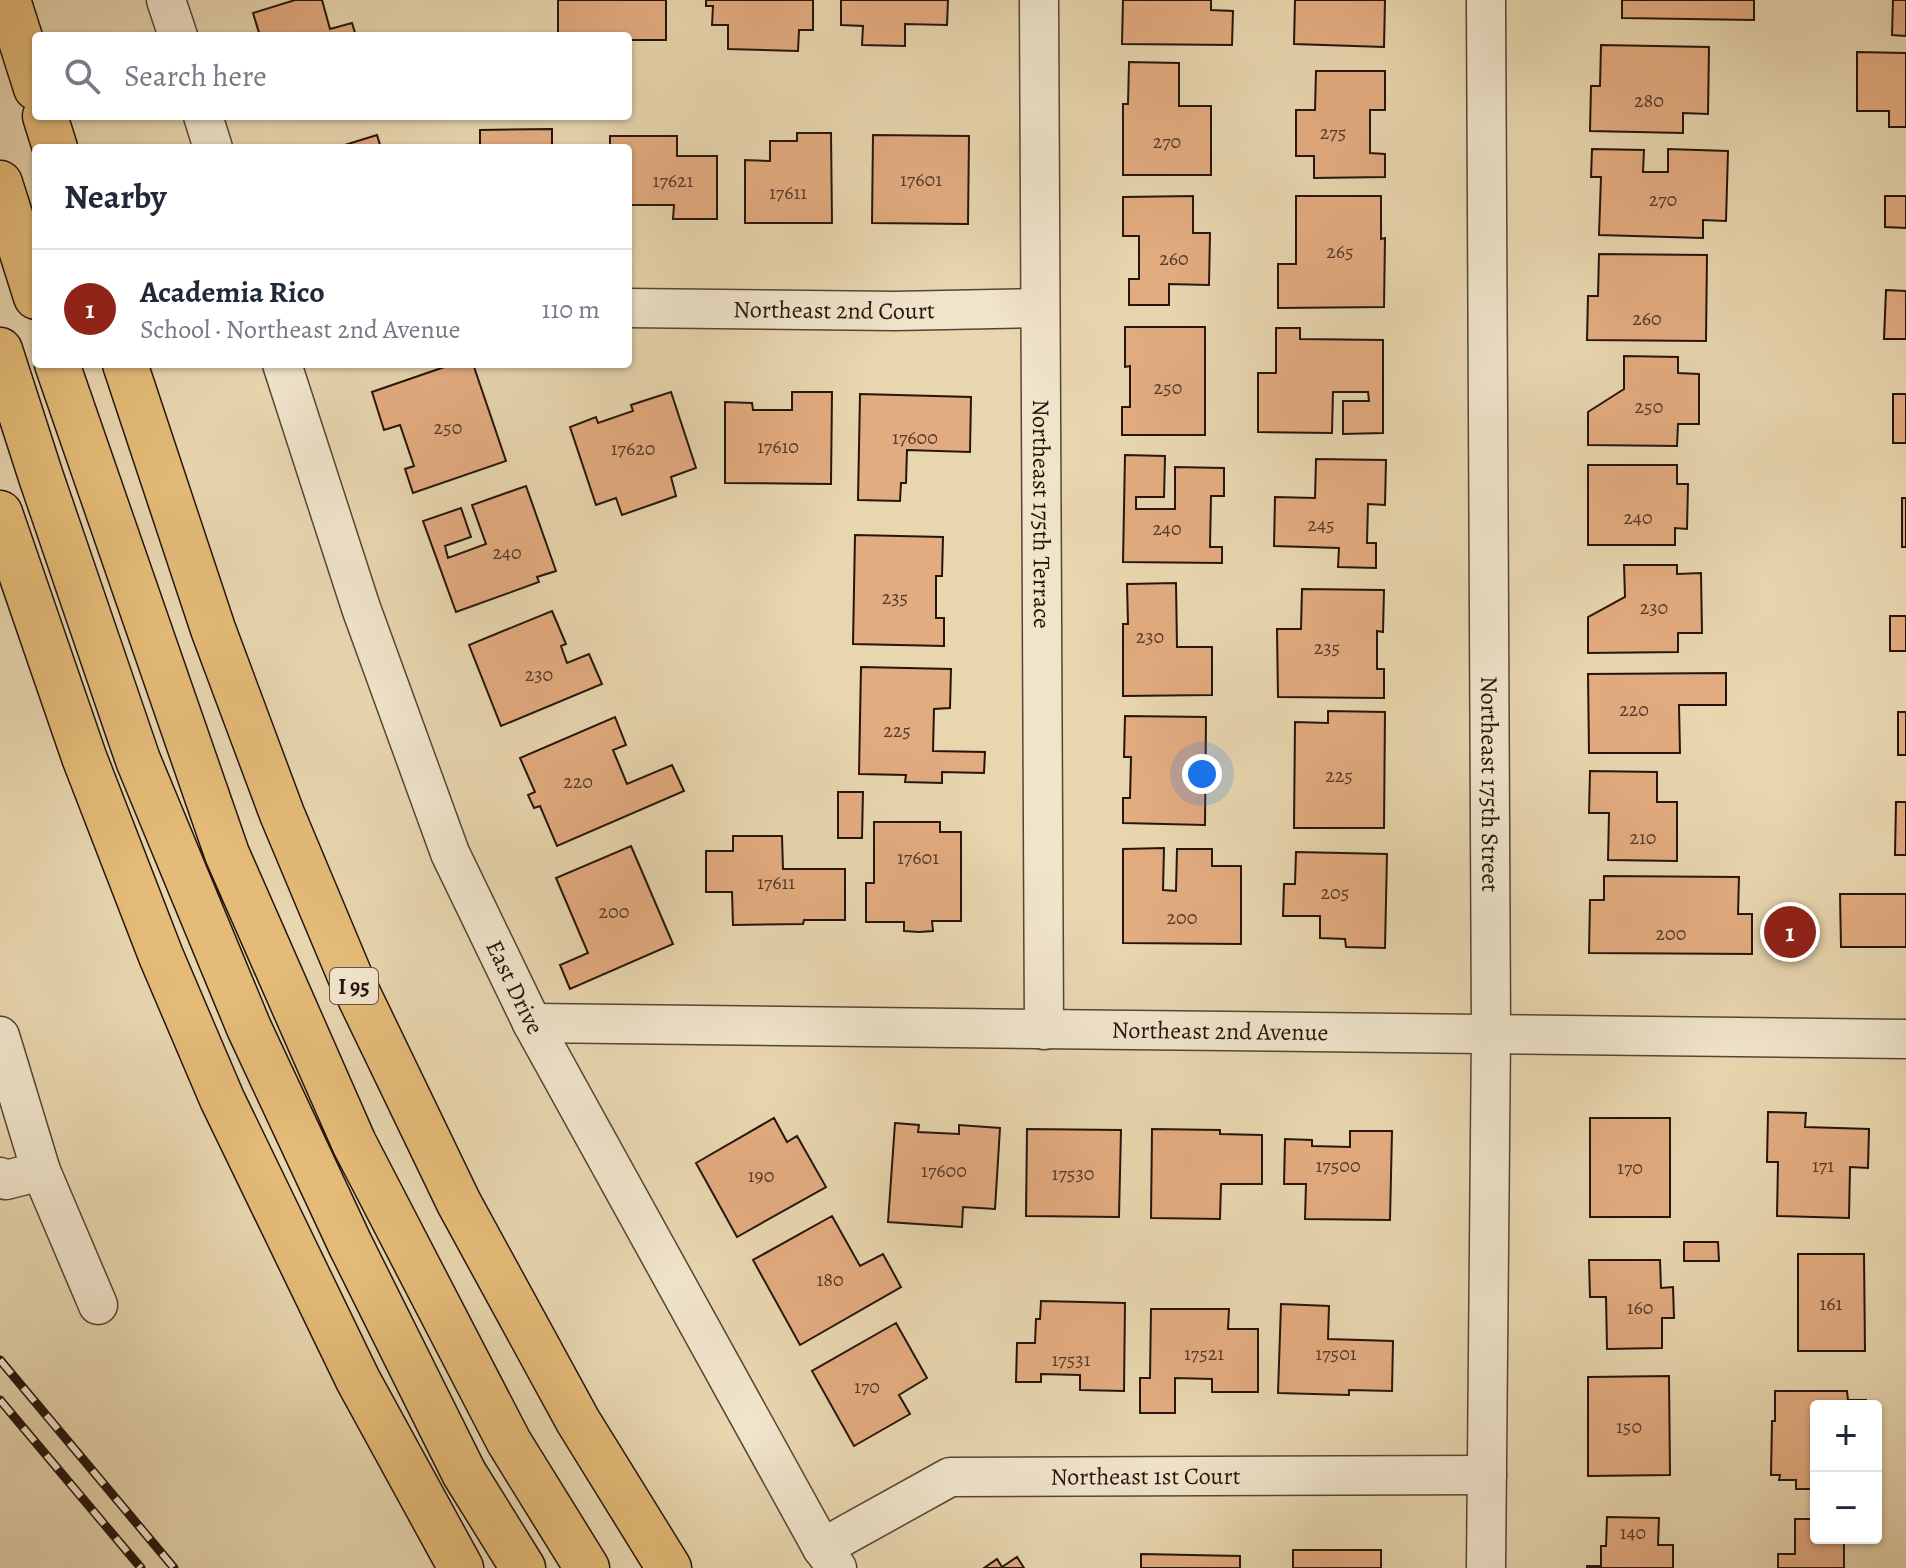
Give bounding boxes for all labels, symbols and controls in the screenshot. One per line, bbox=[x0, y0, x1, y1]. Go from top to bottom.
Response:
search box bbox=[32, 32, 632, 120]
icon: search bbox=[60, 54, 104, 98]
text: Search here bbox=[124, 56, 267, 96]
house number: 280 bbox=[1634, 87, 1664, 114]
house number: 275 bbox=[1320, 119, 1346, 146]
house number: 270 bbox=[1153, 128, 1181, 155]
house number: 17601 bbox=[900, 166, 942, 193]
house number: 17621 bbox=[653, 167, 694, 194]
text: Nearby bbox=[64, 173, 167, 220]
house number: 17611 bbox=[769, 179, 807, 206]
house number: 270 bbox=[1649, 186, 1677, 213]
house number: 265 bbox=[1326, 238, 1354, 265]
house number: 260 bbox=[1159, 245, 1189, 272]
text: Academia Rico bbox=[140, 272, 325, 312]
text: 1 bbox=[85, 292, 95, 327]
text: 110 m bbox=[542, 292, 600, 327]
street label: Northeast 2nd Court bbox=[733, 293, 935, 327]
house number: 260 bbox=[1632, 305, 1662, 332]
text: School · Northeast 2nd Avenue bbox=[140, 312, 460, 347]
house number: 250 bbox=[1154, 374, 1182, 401]
house number: 250 bbox=[1635, 393, 1663, 420]
street label: Northeast 175th Terrace bbox=[1025, 399, 1058, 629]
house number: 250 bbox=[434, 414, 462, 441]
house number: 17600 bbox=[892, 424, 938, 451]
house number: 17610 bbox=[757, 433, 799, 460]
house number: 17620 bbox=[611, 435, 655, 462]
house number: 240 bbox=[1623, 504, 1653, 531]
house number: 245 bbox=[1307, 511, 1335, 538]
house number: 240 bbox=[1152, 515, 1182, 542]
house number: 240 bbox=[492, 539, 522, 566]
house number: 235 bbox=[882, 584, 908, 611]
house number: 230 bbox=[1640, 594, 1668, 621]
house number: 230 bbox=[1136, 623, 1164, 650]
house number: 235 bbox=[1314, 634, 1340, 661]
house number: 230 bbox=[525, 661, 553, 688]
street label: Northeast 175th Street bbox=[1473, 676, 1506, 892]
house number: 220 bbox=[1619, 696, 1649, 723]
house number: 225 bbox=[883, 717, 911, 744]
your location bbox=[1182, 754, 1222, 794]
house number: 225 bbox=[1325, 762, 1353, 789]
house number: 220 bbox=[563, 768, 593, 795]
house number: 210 bbox=[1630, 824, 1657, 851]
house number: 17601 bbox=[897, 844, 939, 871]
house number: 17611 bbox=[757, 869, 795, 896]
house number: 205 bbox=[1321, 879, 1349, 906]
house number: 200 bbox=[599, 898, 629, 925]
pin: 1 bbox=[1764, 902, 1816, 962]
house number: 200 bbox=[1167, 904, 1197, 931]
house number: 200 bbox=[1656, 920, 1686, 947]
street label: East Drive bbox=[478, 935, 551, 1040]
road number: I 95 bbox=[330, 968, 378, 1004]
street label: Northeast 2nd Avenue bbox=[1111, 1014, 1328, 1048]
house number: 17500 bbox=[1315, 1152, 1361, 1179]
house number: 171 bbox=[1812, 1152, 1834, 1179]
house number: 170 bbox=[1617, 1154, 1643, 1181]
house number: 17600 bbox=[921, 1157, 967, 1184]
house number: 17530 bbox=[1052, 1160, 1094, 1187]
house number: 190 bbox=[748, 1162, 774, 1189]
house number: 180 bbox=[816, 1266, 844, 1293]
house number: 161 bbox=[1820, 1290, 1843, 1317]
house number: 160 bbox=[1627, 1294, 1653, 1321]
house number: 17521 bbox=[1184, 1340, 1224, 1367]
house number: 17501 bbox=[1315, 1340, 1357, 1367]
house number: 17531 bbox=[1052, 1346, 1091, 1373]
house number: 170 bbox=[854, 1373, 880, 1400]
map controls bbox=[1810, 1400, 1882, 1544]
button: + bbox=[1810, 1400, 1882, 1472]
house number: 150 bbox=[1616, 1413, 1642, 1440]
street label: Northeast 1st Court bbox=[1050, 1460, 1241, 1493]
button: − bbox=[1810, 1472, 1882, 1544]
house number: 140 bbox=[1620, 1519, 1646, 1546]

